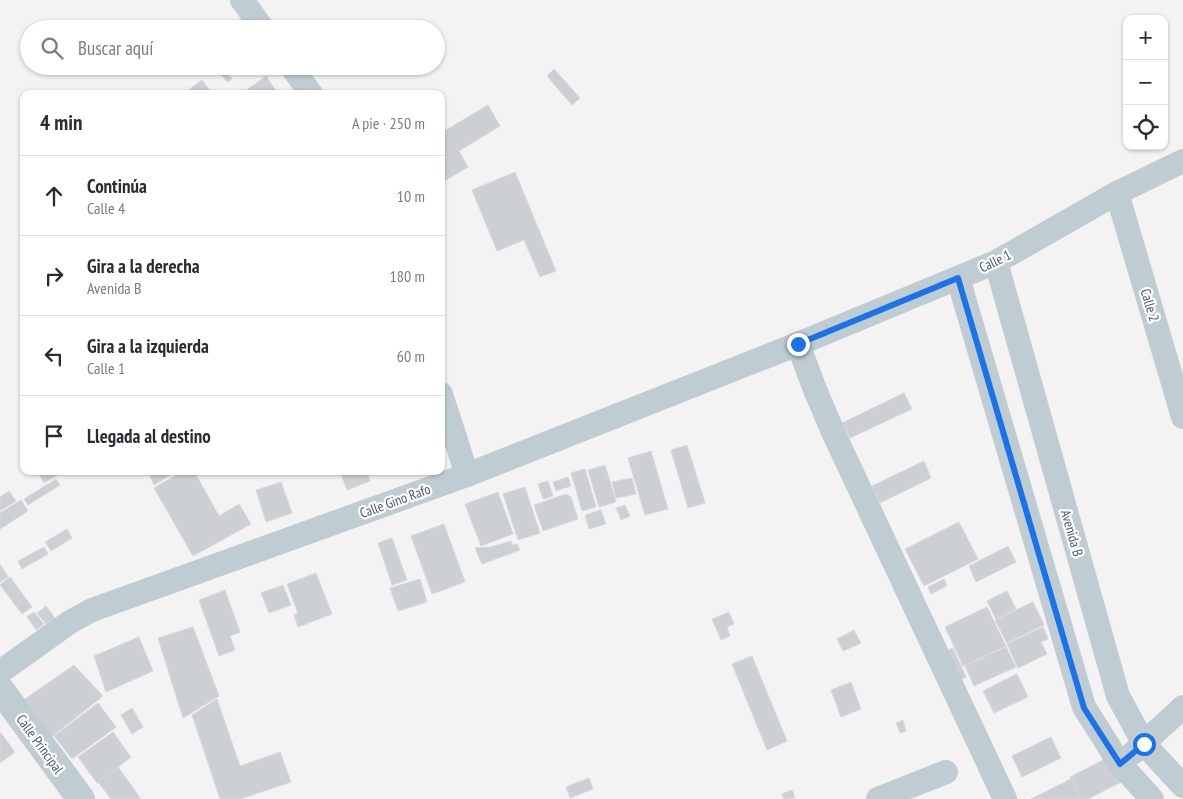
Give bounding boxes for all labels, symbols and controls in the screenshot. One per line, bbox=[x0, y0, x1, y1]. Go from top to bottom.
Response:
map controls bbox=[1123, 15, 1168, 150]
button: + bbox=[1123, 15, 1168, 60]
search box bbox=[20, 20, 445, 75]
icon: search bbox=[38, 34, 66, 62]
text: Buscar aquí bbox=[78, 36, 153, 60]
button: − bbox=[1123, 60, 1168, 105]
button: locate bbox=[1123, 105, 1168, 150]
text: 4 min bbox=[40, 109, 82, 136]
text: A pie · 250 m bbox=[352, 113, 425, 133]
text: Continúa bbox=[87, 174, 147, 198]
icon: ahead bbox=[40, 182, 68, 210]
text: 10 m bbox=[397, 186, 425, 206]
text: Calle 4 bbox=[87, 198, 125, 218]
street label: Calle 1 bbox=[976, 246, 1014, 276]
text: Gira a la derecha bbox=[87, 254, 200, 278]
icon: right bbox=[40, 262, 68, 290]
text: 180 m bbox=[390, 266, 425, 286]
text: Avenida B bbox=[87, 278, 142, 298]
street label: Calle 2 bbox=[1137, 286, 1163, 324]
route end bbox=[787, 333, 810, 356]
text: Gira a la izquierda bbox=[87, 334, 209, 358]
icon: left bbox=[40, 342, 68, 370]
text: 60 m bbox=[397, 346, 425, 366]
text: Calle 1 bbox=[87, 358, 125, 378]
icon: arrive bbox=[40, 422, 68, 450]
text: Llegada al destino bbox=[87, 424, 211, 448]
street label: Calle Gino Rafo bbox=[357, 480, 433, 522]
street label: Avenida B bbox=[1057, 508, 1087, 558]
street label: Calle Principal bbox=[12, 711, 68, 778]
route start bbox=[1133, 733, 1156, 756]

